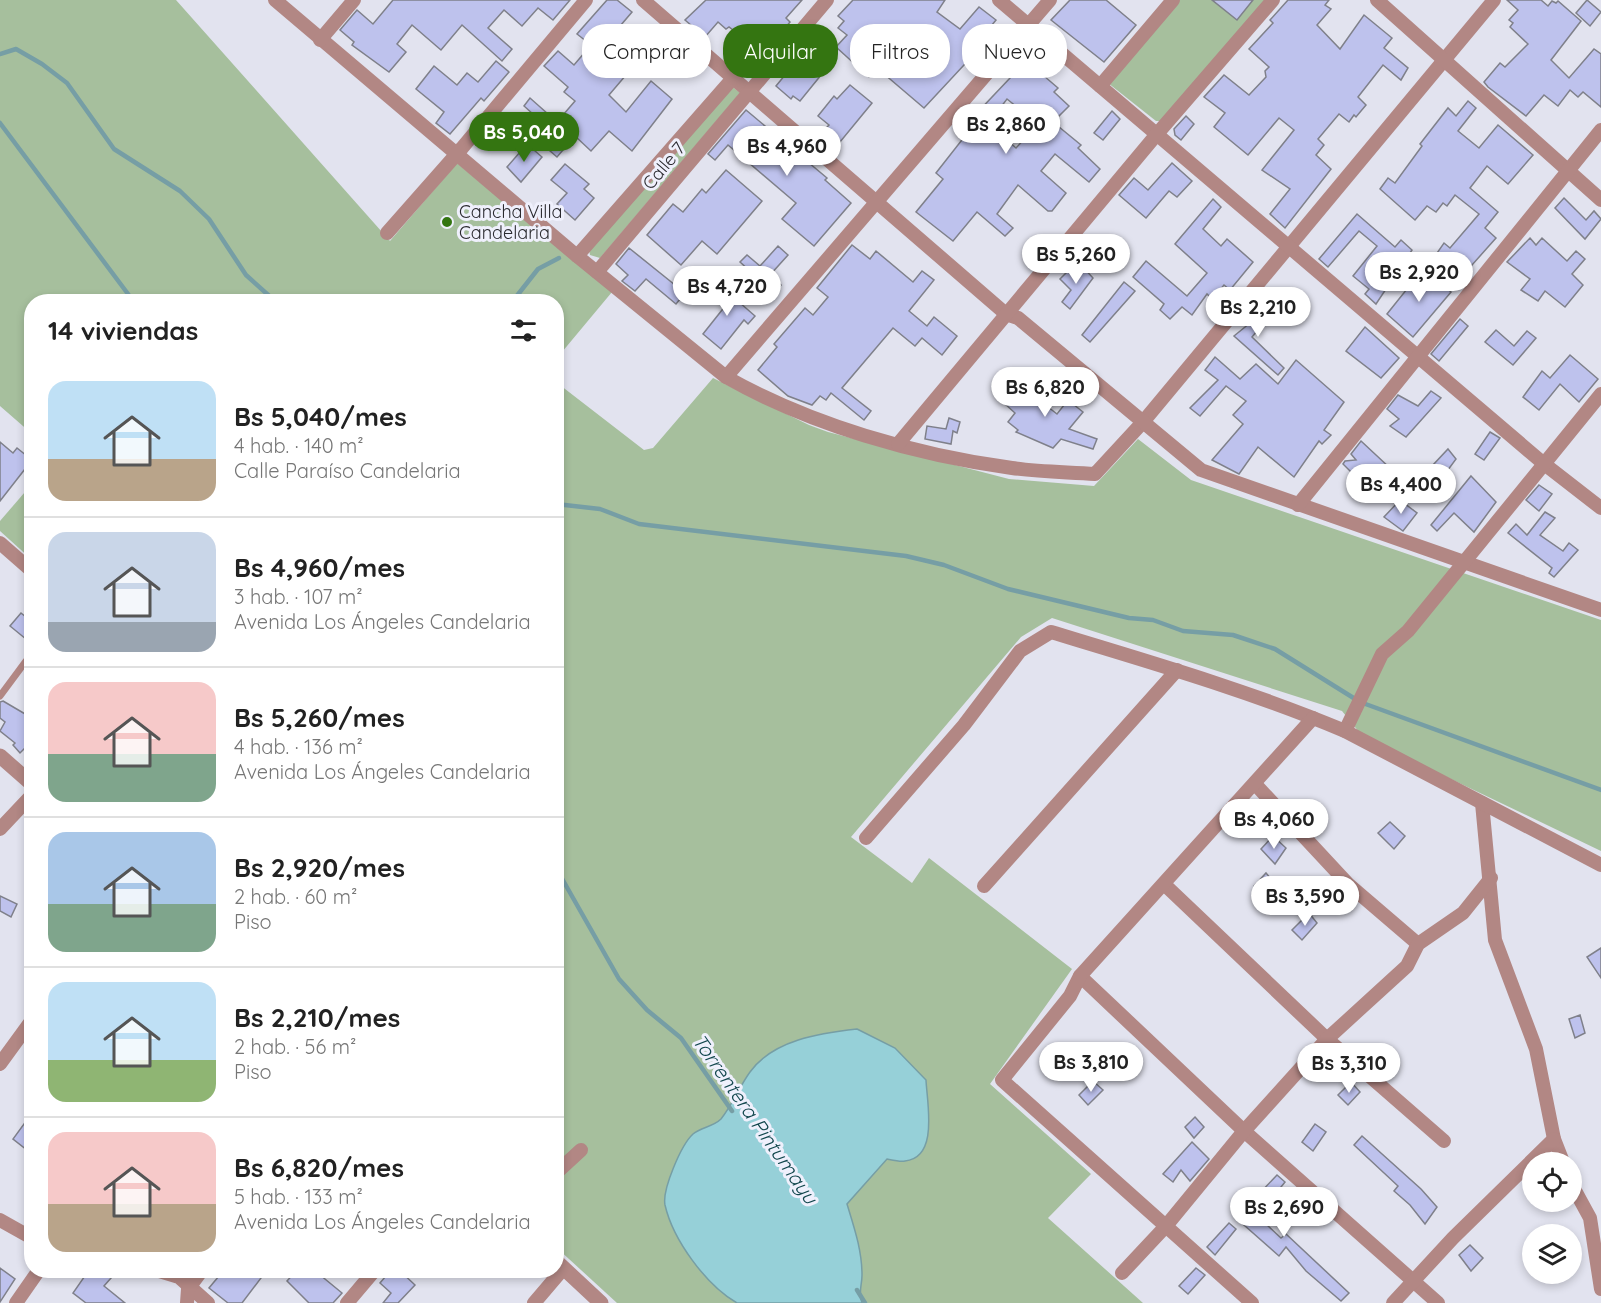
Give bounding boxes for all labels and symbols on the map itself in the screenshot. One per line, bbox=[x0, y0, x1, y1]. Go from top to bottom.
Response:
pin: Bs 2,860 bbox=[944, 104, 1068, 155]
pin: Bs 5,040 bbox=[462, 112, 586, 163]
pin: Bs 4,960 bbox=[725, 126, 849, 177]
street label: Calle 7 bbox=[637, 137, 690, 194]
place label: Cancha Villa Candelaria bbox=[459, 200, 562, 244]
marker: Cancha Villa Candelaria bbox=[440, 215, 454, 229]
pin: Bs 5,260 bbox=[1014, 234, 1138, 285]
pin: Bs 2,920 bbox=[1357, 252, 1481, 303]
pin: Bs 4,720 bbox=[665, 266, 789, 317]
pin: Bs 2,210 bbox=[1196, 287, 1320, 338]
pin: Bs 6,820 bbox=[983, 367, 1107, 418]
pin: Bs 4,400 bbox=[1339, 464, 1463, 515]
pin: Bs 4,060 bbox=[1212, 799, 1336, 850]
pin: Bs 3,590 bbox=[1243, 876, 1367, 927]
water label: Torrentera Pintumayu bbox=[687, 1029, 824, 1210]
pin: Bs 3,810 bbox=[1029, 1042, 1153, 1093]
pin: Bs 3,310 bbox=[1287, 1043, 1411, 1094]
pin: Bs 2,690 bbox=[1222, 1187, 1346, 1238]

